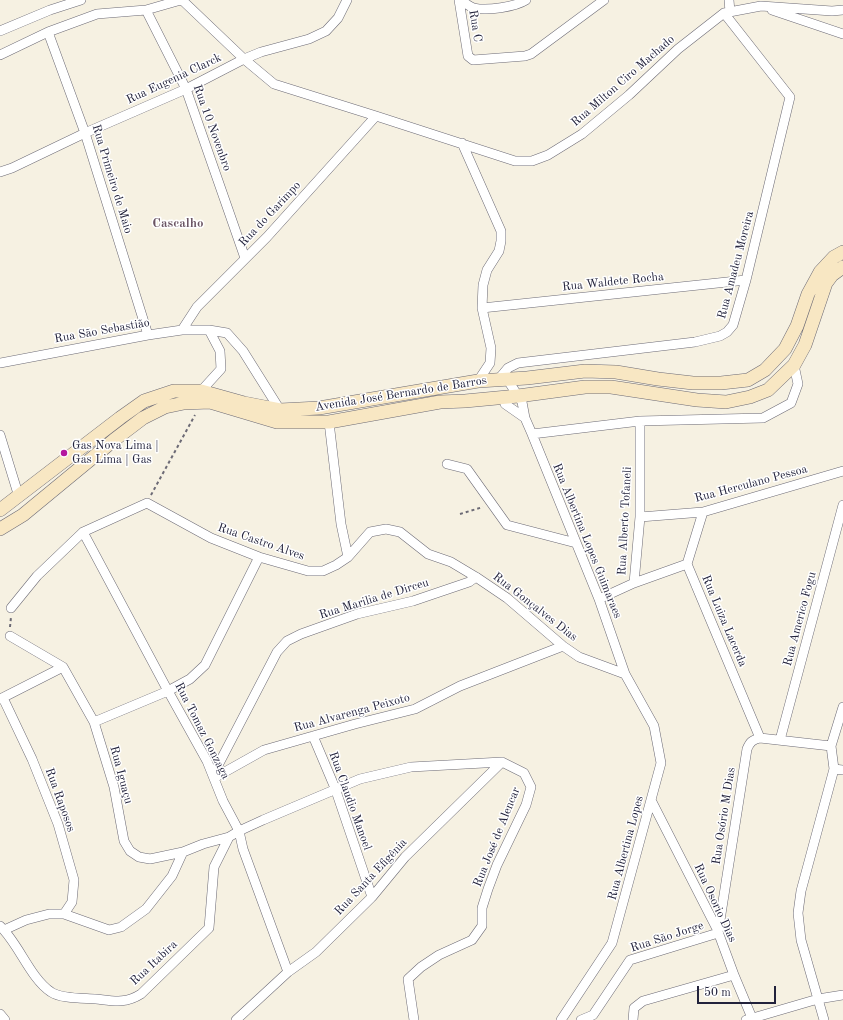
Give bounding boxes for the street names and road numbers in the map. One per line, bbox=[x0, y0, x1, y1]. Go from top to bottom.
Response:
street label: Rua C bbox=[465, 9, 485, 43]
street label: Rua Milton Ciro Machado bbox=[568, 32, 678, 130]
street label: Rua Eugenia Clarck bbox=[124, 51, 224, 107]
street label: Rua 10 Novenbro bbox=[190, 83, 234, 173]
street label: Rua Primeiro de Maio bbox=[89, 123, 135, 235]
street label: Rua do Garimpo bbox=[236, 178, 304, 250]
street label: Rua Amadeu Moreira bbox=[715, 210, 757, 320]
street label: Rua Waldete Rocha bbox=[561, 269, 665, 295]
street label: Rua São Sebastião bbox=[53, 316, 151, 346]
street label: Avenida José Bernardo de Barros bbox=[314, 373, 488, 415]
street label: Rua Albertina Lopes Guimaraes bbox=[549, 461, 625, 621]
street label: Rua Herculano Pessoa bbox=[693, 462, 809, 506]
street label: Rua Alberto Tofaneli bbox=[615, 466, 635, 576]
street label: Rua Castro Alves bbox=[216, 520, 306, 564]
street label: Rua Gonçalves Dias bbox=[490, 570, 580, 644]
street label: Rua Americo Fogu bbox=[780, 570, 820, 668]
street label: Rua Luiza Lacerda bbox=[698, 573, 750, 669]
street label: Rua Marilia de Dirceu bbox=[317, 575, 431, 623]
street label: Rua Tomaz Gonzaga bbox=[171, 680, 233, 782]
street label: Rua Alvarenga Peixoto bbox=[292, 691, 412, 735]
street label: Rua Iguaçu bbox=[106, 744, 136, 806]
street label: Rua Claudio Manoel bbox=[325, 750, 375, 852]
street label: Rua Raposos bbox=[42, 766, 78, 834]
street label: Rua Osório M Dias bbox=[709, 766, 739, 866]
street label: Rua José de Alencar bbox=[470, 785, 524, 889]
street label: Rua Albertina Lopes bbox=[605, 794, 647, 902]
street label: Rua Santa Efigênia bbox=[332, 836, 410, 918]
street label: Rua Osorio Dias bbox=[691, 861, 739, 945]
street label: Rua São Jorge bbox=[628, 918, 706, 956]
street label: Rua Itabira bbox=[127, 937, 181, 989]

